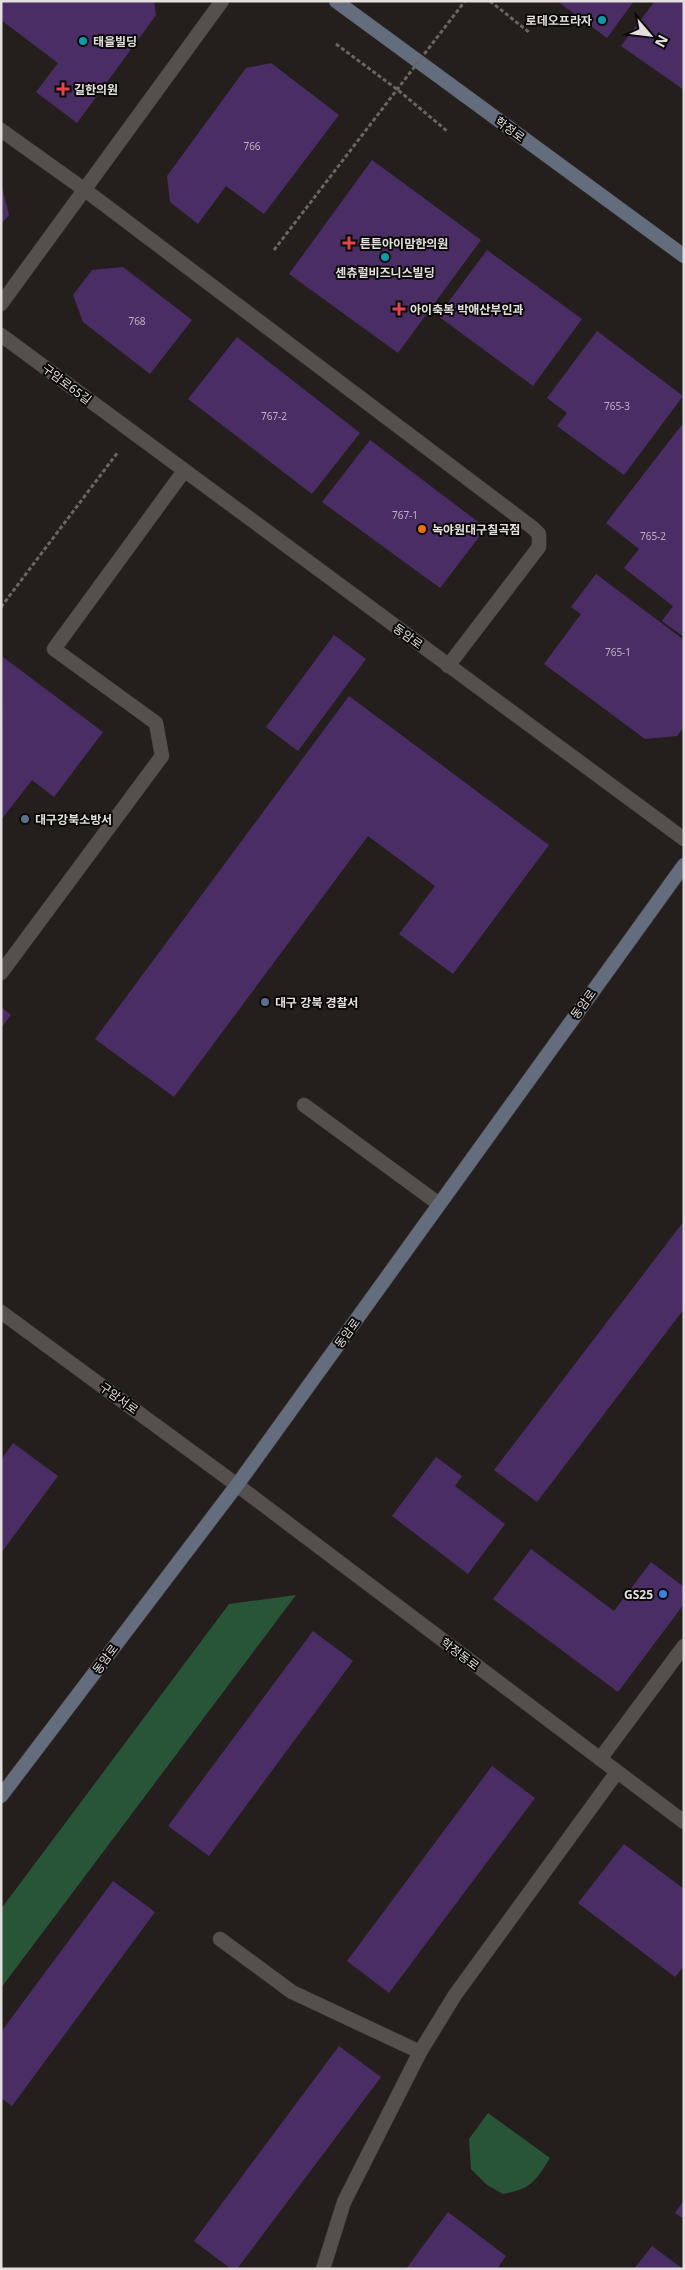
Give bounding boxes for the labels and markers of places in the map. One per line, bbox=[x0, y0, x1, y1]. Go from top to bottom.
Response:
place label: 로데오프라자 bbox=[526, 12, 592, 29]
marker: 로데오프라자 bbox=[596, 14, 608, 26]
place label: 태을빌딩 bbox=[93, 33, 137, 50]
marker: 태을빌딩 bbox=[77, 35, 89, 47]
place label: 길한의원 bbox=[74, 81, 118, 98]
marker: 길한의원 bbox=[56, 82, 70, 96]
place label: 튼튼아이맘한의원 bbox=[360, 235, 448, 252]
marker: 튼튼아이맘한의원 bbox=[342, 236, 356, 250]
marker: 센츄럴비즈니스빌딩 bbox=[379, 251, 391, 263]
place label: 센츄럴비즈니스빌딩 bbox=[335, 264, 435, 281]
place label: 아이축복 박애산부인과 bbox=[410, 301, 524, 318]
marker: 아이축복 박애산부인과 bbox=[392, 302, 406, 316]
place label: 녹야원대구칠곡점 bbox=[432, 521, 520, 538]
marker: 녹야원대구칠곡점 bbox=[416, 523, 428, 535]
place label: 대구강북소방서 bbox=[35, 811, 112, 828]
marker: 대구강북소방서 bbox=[19, 813, 31, 825]
place label: 대구 강북 경찰서 bbox=[275, 994, 359, 1011]
marker: 대구 강북 경찰서 bbox=[259, 996, 271, 1008]
place label: GS25 bbox=[624, 1586, 653, 1603]
marker: GS25 bbox=[657, 1588, 669, 1600]

